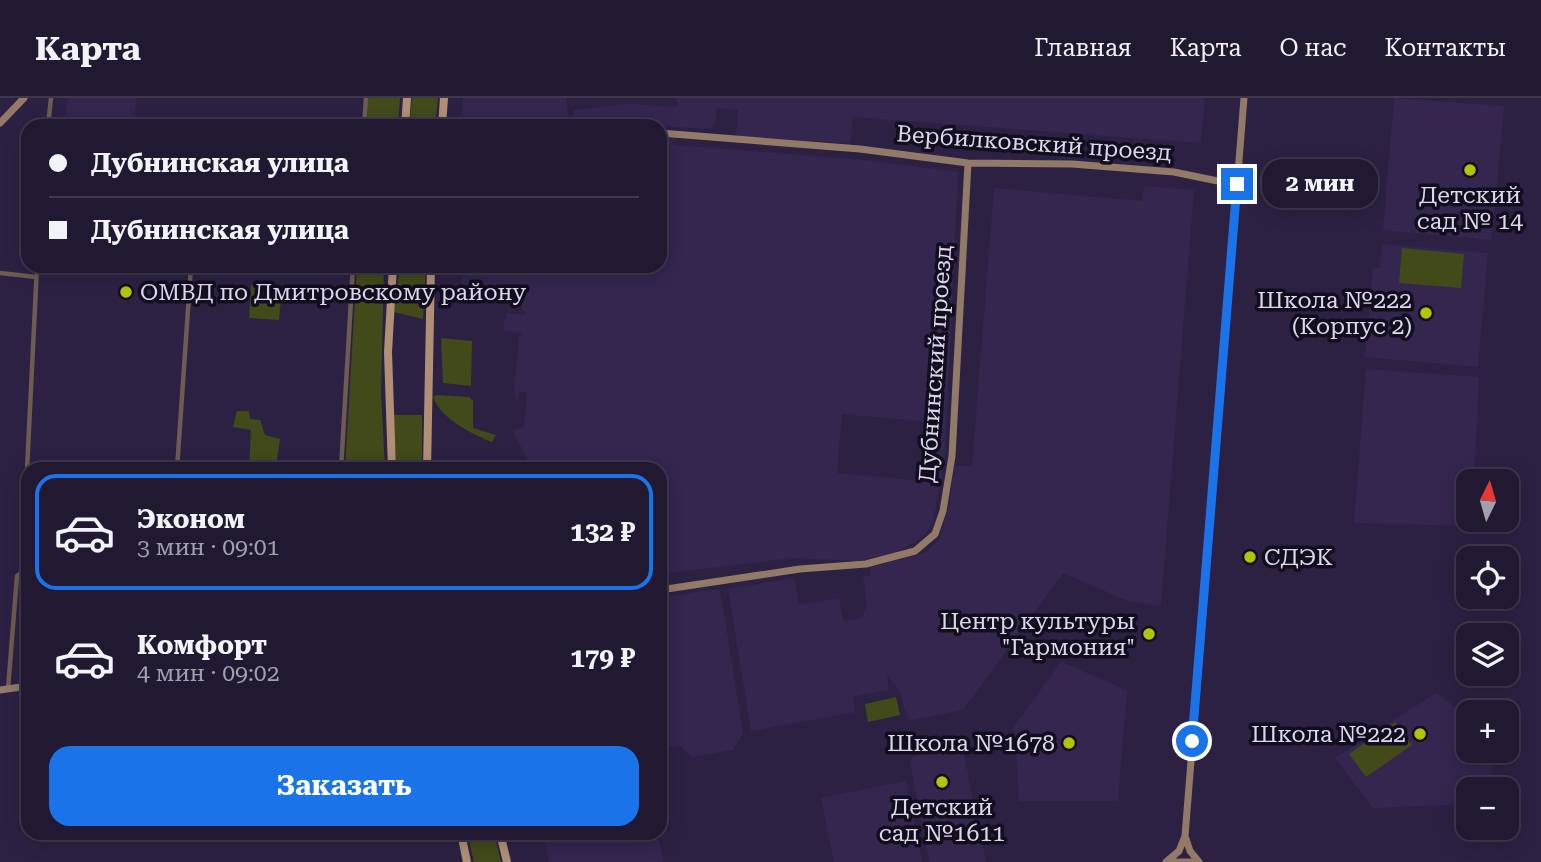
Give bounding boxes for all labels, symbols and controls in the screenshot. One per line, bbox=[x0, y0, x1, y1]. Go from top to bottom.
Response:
text: Карта bbox=[35, 29, 141, 68]
text: Главная bbox=[1034, 34, 1132, 62]
text: Карта bbox=[1170, 34, 1241, 62]
text: О нас bbox=[1279, 34, 1346, 62]
text: Контакты bbox=[1384, 34, 1506, 62]
street label: Вербилковский проезд bbox=[896, 120, 1172, 167]
text: Дубнинская улица bbox=[91, 148, 349, 178]
callout: 2 мин bbox=[1262, 160, 1377, 208]
marker: Детский сад № 14 bbox=[1462, 162, 1478, 178]
route end bbox=[1221, 168, 1253, 200]
text: 2 мин bbox=[1286, 170, 1354, 197]
place label: Детский сад № 14 bbox=[1417, 182, 1523, 235]
text: Дубнинская улица bbox=[91, 215, 349, 245]
street label: Дубнинский проезд bbox=[914, 244, 957, 484]
place label: ОМВД по Дмитровскому району bbox=[140, 279, 527, 306]
marker: ОМВД по Дмитровскому району bbox=[118, 284, 134, 300]
place label: Школа №222 (Корпус 2) bbox=[1257, 287, 1412, 340]
marker: Школа №222 (Корпус 2) bbox=[1418, 305, 1434, 321]
north arrow bbox=[1456, 469, 1519, 532]
map controls bbox=[1456, 469, 1519, 840]
icon: car bbox=[53, 501, 116, 564]
text: Эконом bbox=[137, 504, 245, 534]
text: 132 ₽ bbox=[570, 517, 635, 547]
text: 3 мин · 09:01 bbox=[137, 534, 280, 561]
place label: СДЭК bbox=[1264, 544, 1333, 571]
button: locate bbox=[1456, 546, 1519, 609]
marker: СДЭК bbox=[1242, 549, 1258, 565]
place label: Центр культуры "Гармония" bbox=[940, 608, 1135, 661]
button: layers bbox=[1456, 623, 1519, 686]
marker: Центр культуры "Гармония" bbox=[1141, 626, 1157, 642]
icon: car bbox=[53, 627, 116, 690]
text: Комфорт bbox=[137, 630, 267, 660]
text: 179 ₽ bbox=[570, 643, 635, 673]
text: 4 мин · 09:02 bbox=[137, 660, 280, 687]
button: + bbox=[1456, 700, 1519, 763]
place label: Школа №222 bbox=[1251, 721, 1406, 748]
route start bbox=[1176, 725, 1208, 757]
marker: Школа №222 bbox=[1412, 726, 1428, 742]
place label: Школа №1678 bbox=[887, 730, 1055, 757]
marker: Школа №1678 bbox=[1061, 735, 1077, 751]
button: Заказать bbox=[49, 746, 639, 826]
marker: Детский сад №1611 bbox=[934, 774, 950, 790]
button: − bbox=[1456, 777, 1519, 840]
place label: Детский сад №1611 bbox=[879, 794, 1005, 847]

